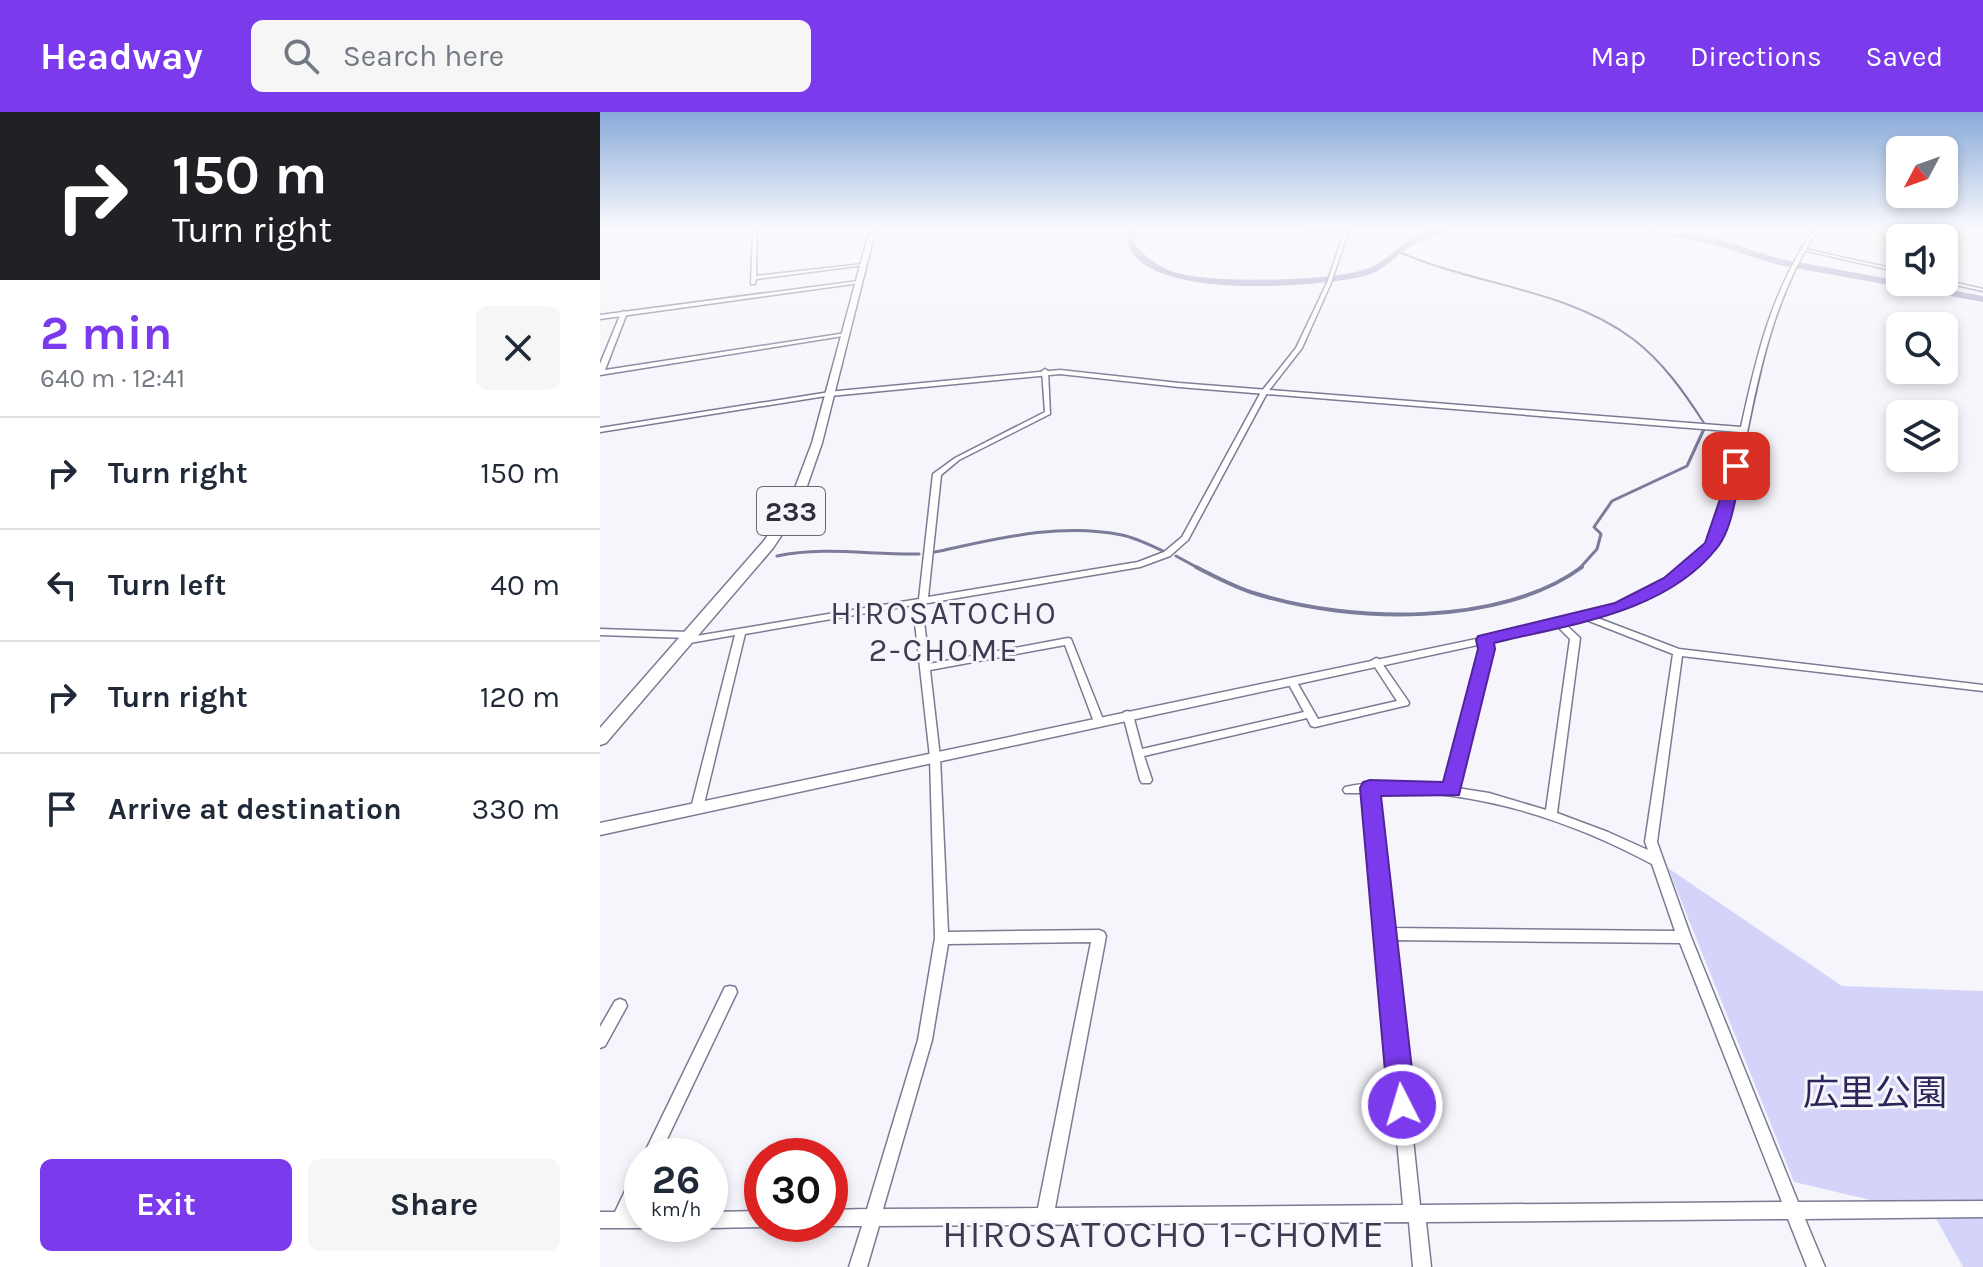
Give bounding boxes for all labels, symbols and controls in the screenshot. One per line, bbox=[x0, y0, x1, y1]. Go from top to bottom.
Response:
search box bbox=[251, 20, 811, 92]
text: Headway bbox=[40, 34, 203, 79]
icon: search bbox=[279, 34, 323, 78]
text: Search here bbox=[343, 38, 504, 74]
text: Map bbox=[1591, 40, 1646, 73]
text: Directions bbox=[1690, 40, 1822, 73]
text: Saved bbox=[1866, 40, 1943, 73]
north arrow bbox=[1886, 136, 1958, 208]
map controls bbox=[1886, 136, 1958, 472]
text: 150 m bbox=[172, 142, 327, 207]
icon: right bbox=[40, 144, 144, 248]
text: Turn right bbox=[172, 209, 332, 251]
button: sound bbox=[1886, 224, 1958, 296]
text: 2 min bbox=[40, 305, 172, 361]
button: close bbox=[476, 306, 560, 390]
button: search bbox=[1886, 312, 1958, 384]
text: 640 m · 12:41 bbox=[40, 363, 185, 394]
button: layers bbox=[1886, 400, 1958, 472]
pin bbox=[1702, 432, 1770, 500]
icon: arrive bbox=[1714, 444, 1758, 488]
icon: right bbox=[40, 451, 84, 495]
text: Turn right bbox=[108, 455, 248, 491]
text: 150 m bbox=[480, 455, 560, 491]
road number: 233 bbox=[757, 487, 825, 535]
icon: left bbox=[40, 563, 84, 607]
text: Turn left bbox=[108, 567, 226, 603]
text: 40 m bbox=[490, 567, 560, 603]
district label: HIROSATOCHO 2-CHOME bbox=[830, 595, 1058, 669]
icon: right bbox=[40, 675, 84, 719]
text: Turn right bbox=[108, 679, 248, 715]
text: 120 m bbox=[480, 679, 560, 715]
icon: arrive bbox=[40, 787, 84, 831]
text: Arrive at destination bbox=[108, 791, 402, 827]
text: 330 m bbox=[472, 791, 560, 827]
position arrow bbox=[1360, 1063, 1444, 1147]
park label: 広里公園 bbox=[1803, 1072, 1947, 1114]
speed limit sign: 30 bbox=[744, 1138, 848, 1242]
text: 26 bbox=[652, 1156, 700, 1203]
button: Exit bbox=[40, 1159, 292, 1251]
button: Share bbox=[308, 1159, 560, 1251]
text: km/h bbox=[651, 1198, 701, 1221]
district label: HIROSATOCHO 1-CHOME bbox=[942, 1212, 1386, 1257]

